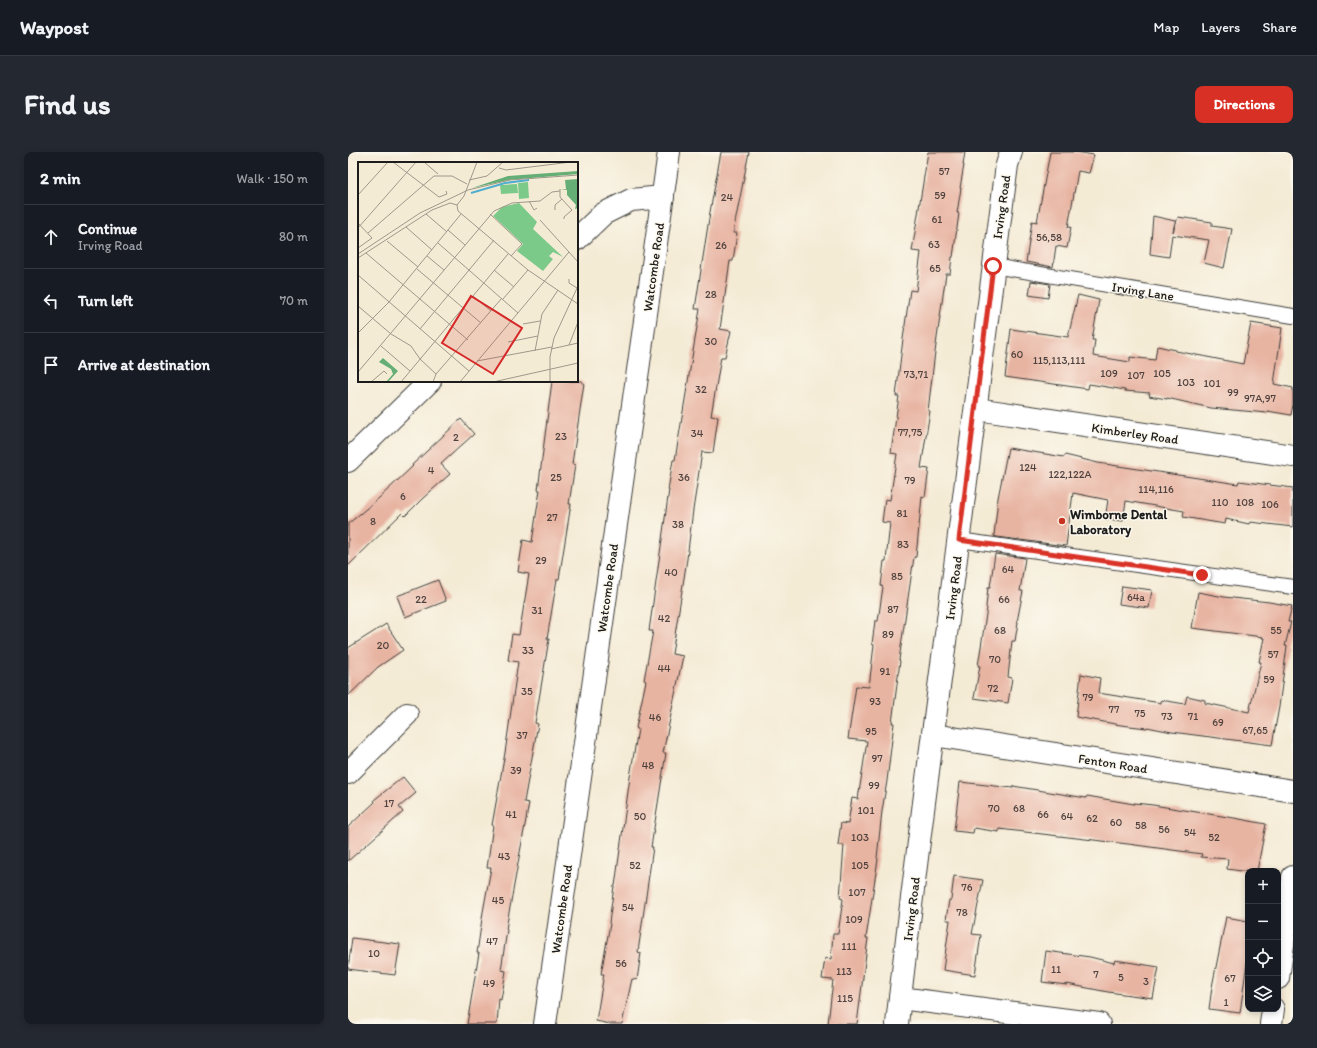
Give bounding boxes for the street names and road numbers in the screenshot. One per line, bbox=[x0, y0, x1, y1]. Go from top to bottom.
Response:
street label: Irving Road bbox=[990, 174, 1013, 240]
street label: Watcombe Road bbox=[640, 222, 667, 312]
street label: Irving Lane bbox=[1111, 279, 1175, 304]
street label: Kimberley Road bbox=[1091, 420, 1179, 447]
street label: Watcombe Road bbox=[594, 543, 621, 633]
street label: Irving Road bbox=[942, 555, 965, 621]
street label: Fenton Road bbox=[1077, 751, 1149, 776]
street label: Watcombe Road bbox=[548, 864, 575, 954]
street label: Irving Road bbox=[900, 876, 923, 942]

